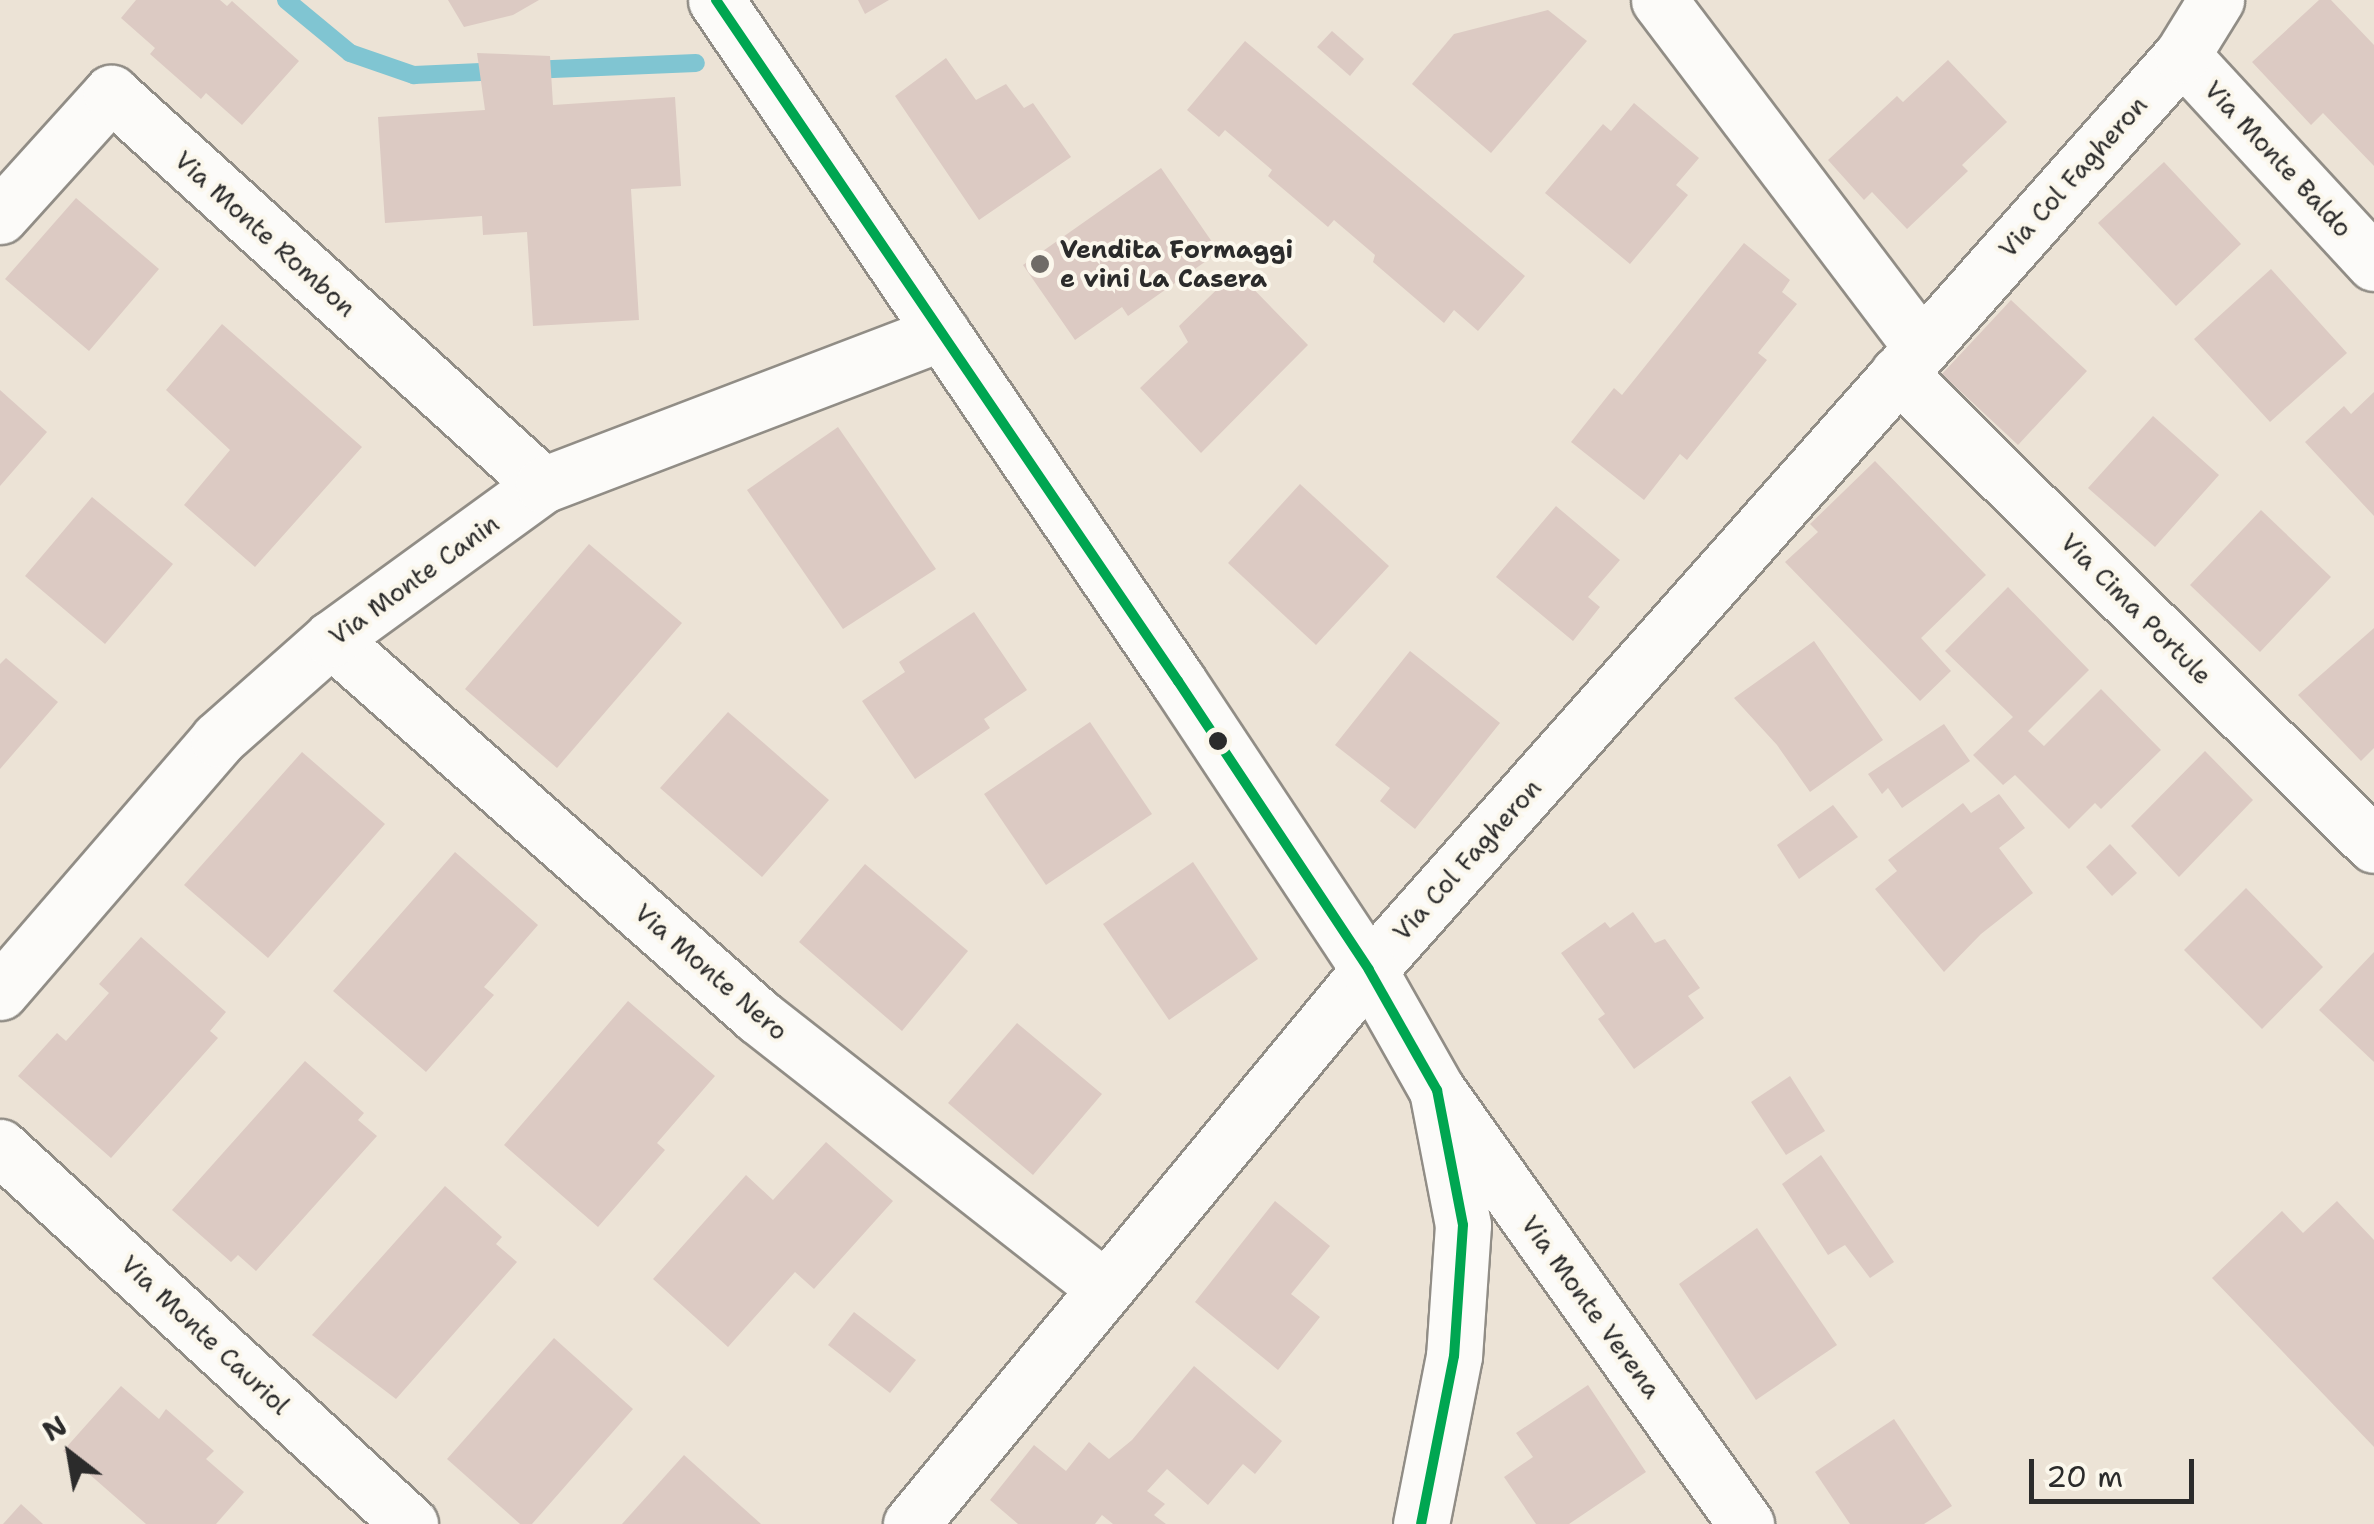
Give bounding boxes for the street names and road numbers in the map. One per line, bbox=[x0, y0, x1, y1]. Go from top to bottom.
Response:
street label: Via Monte Baldo bbox=[2198, 75, 2358, 243]
street label: Via Col Fagheron bbox=[1993, 90, 2153, 264]
street label: Via Monte Rombon bbox=[168, 145, 362, 323]
street label: Via Monte Canin bbox=[323, 508, 505, 652]
street label: Via Cima Portule bbox=[2054, 527, 2218, 691]
street label: Via Col Fagheron bbox=[1387, 773, 1547, 947]
street label: Via Monte Nero bbox=[628, 897, 794, 1047]
street label: Via Monte Verena bbox=[1515, 1210, 1667, 1404]
street label: Via Monte Cauriol bbox=[115, 1249, 295, 1421]

